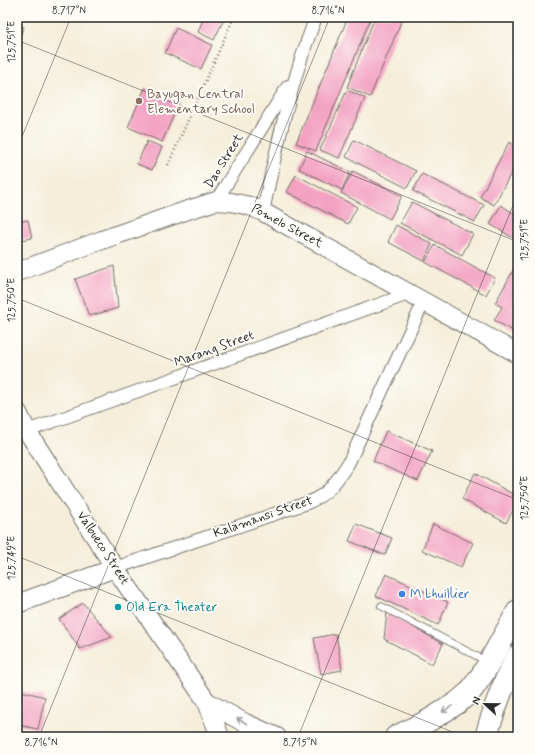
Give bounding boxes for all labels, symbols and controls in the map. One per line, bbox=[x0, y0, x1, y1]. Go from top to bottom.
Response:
text: 8.717°N bbox=[52, 4, 86, 18]
text: 8.716°N bbox=[311, 4, 345, 18]
text: 125.751°E bbox=[5, 21, 19, 63]
place label: Bayugan Central Elementary School bbox=[147, 86, 255, 118]
marker: Bayugan Central Elementary School bbox=[134, 96, 144, 106]
street label: Dao Street bbox=[200, 130, 248, 192]
street label: Pomelo Street bbox=[248, 200, 326, 252]
text: 125.751°E bbox=[518, 219, 532, 261]
text: 125.750°E bbox=[5, 278, 19, 322]
street label: Marang Street bbox=[172, 327, 256, 371]
text: 125.750°E bbox=[518, 476, 532, 520]
street label: Kalamansi Street bbox=[211, 492, 315, 542]
street label: Valbueco Street bbox=[73, 508, 133, 588]
text: 125.749°E bbox=[5, 536, 19, 580]
place label: M Lhuillier bbox=[410, 586, 470, 603]
marker: M Lhuillier bbox=[397, 589, 407, 599]
place label: Old Era Theater bbox=[126, 599, 218, 616]
marker: Old Era Theater bbox=[113, 602, 123, 612]
north arrow bbox=[465, 684, 505, 724]
text: N bbox=[469, 695, 485, 707]
one-way arrow bbox=[441, 706, 453, 714]
one-way arrow bbox=[236, 716, 248, 724]
text: 8.716°N bbox=[24, 736, 58, 750]
text: 8.715°N bbox=[283, 736, 317, 750]

